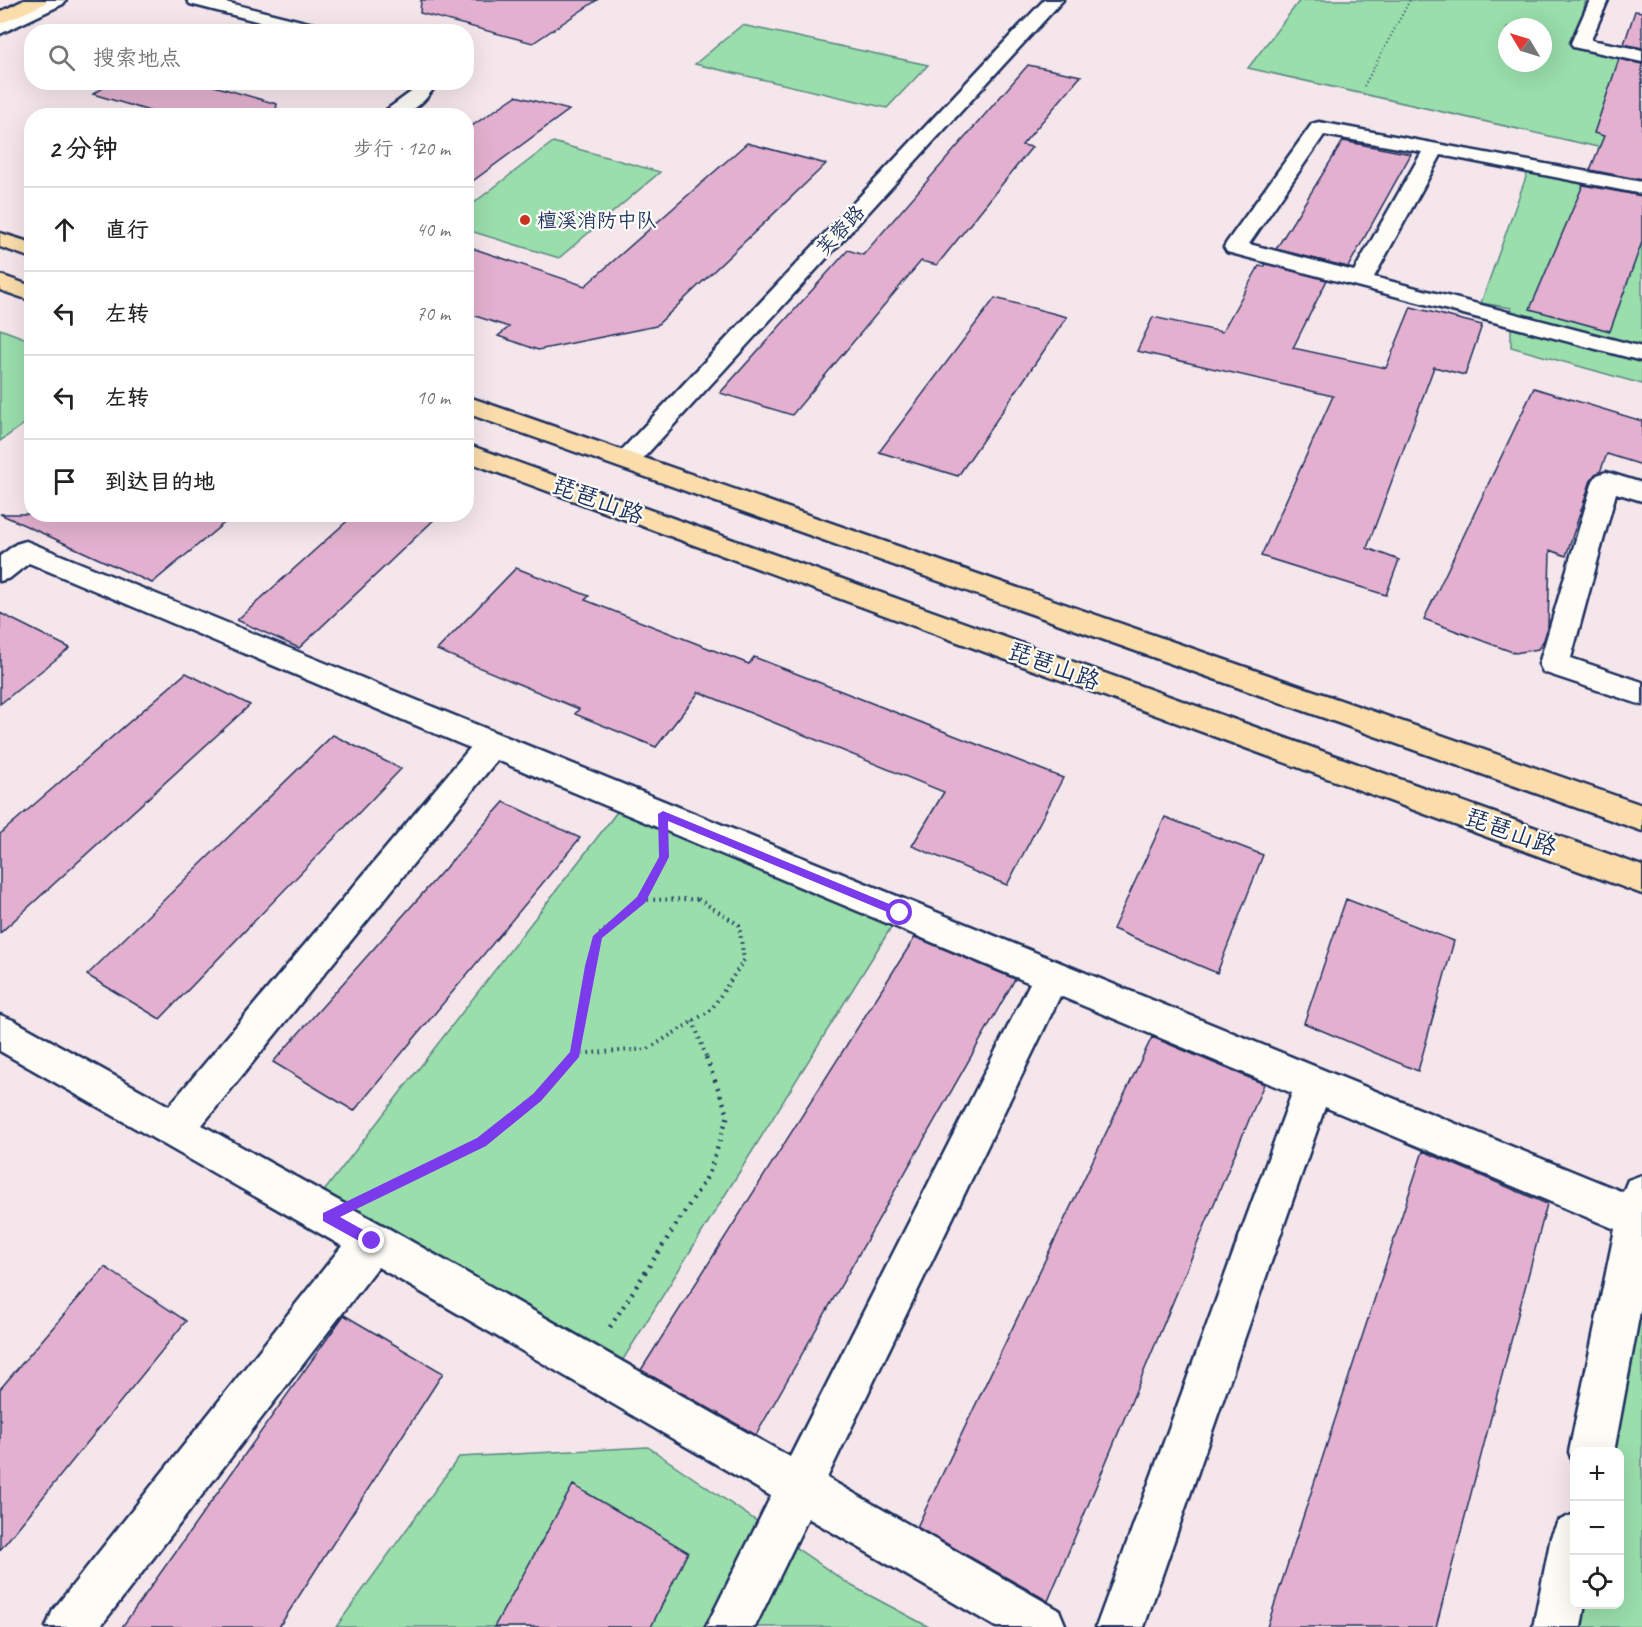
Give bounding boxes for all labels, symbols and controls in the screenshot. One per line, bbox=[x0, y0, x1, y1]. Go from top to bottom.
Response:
north arrow bbox=[1498, 18, 1552, 72]
search box bbox=[24, 24, 474, 90]
icon: search bbox=[45, 41, 78, 74]
text: 搜索地点 bbox=[93, 44, 181, 72]
text: 2 分钟 bbox=[48, 132, 118, 165]
text: 步行 · 120 m bbox=[354, 136, 450, 161]
street label: 芙蓉路 bbox=[811, 199, 871, 261]
place label: 檀溪消防中队 bbox=[537, 208, 657, 233]
icon: ahead bbox=[48, 213, 81, 246]
marker: 檀溪消防中队 bbox=[518, 213, 532, 227]
text: 直行 bbox=[105, 216, 149, 244]
text: 40 m bbox=[416, 217, 450, 242]
icon: left bbox=[48, 297, 81, 330]
text: 左转 bbox=[105, 300, 149, 328]
text: 70 m bbox=[416, 301, 450, 326]
icon: left bbox=[48, 381, 81, 414]
text: 左转 bbox=[105, 384, 149, 412]
text: 10 m bbox=[416, 385, 450, 410]
icon: arrive bbox=[48, 465, 81, 498]
text: 到达目的地 bbox=[105, 468, 215, 496]
street label: 琵琶山路 bbox=[548, 469, 648, 531]
street label: 琵琶山路 bbox=[1004, 635, 1104, 697]
street label: 琵琶山路 bbox=[1461, 801, 1561, 863]
route start bbox=[886, 899, 912, 925]
route end bbox=[358, 1227, 384, 1253]
map controls bbox=[1570, 1447, 1624, 1609]
button: + bbox=[1570, 1447, 1624, 1501]
button: − bbox=[1570, 1501, 1624, 1555]
button: locate bbox=[1570, 1555, 1624, 1609]

